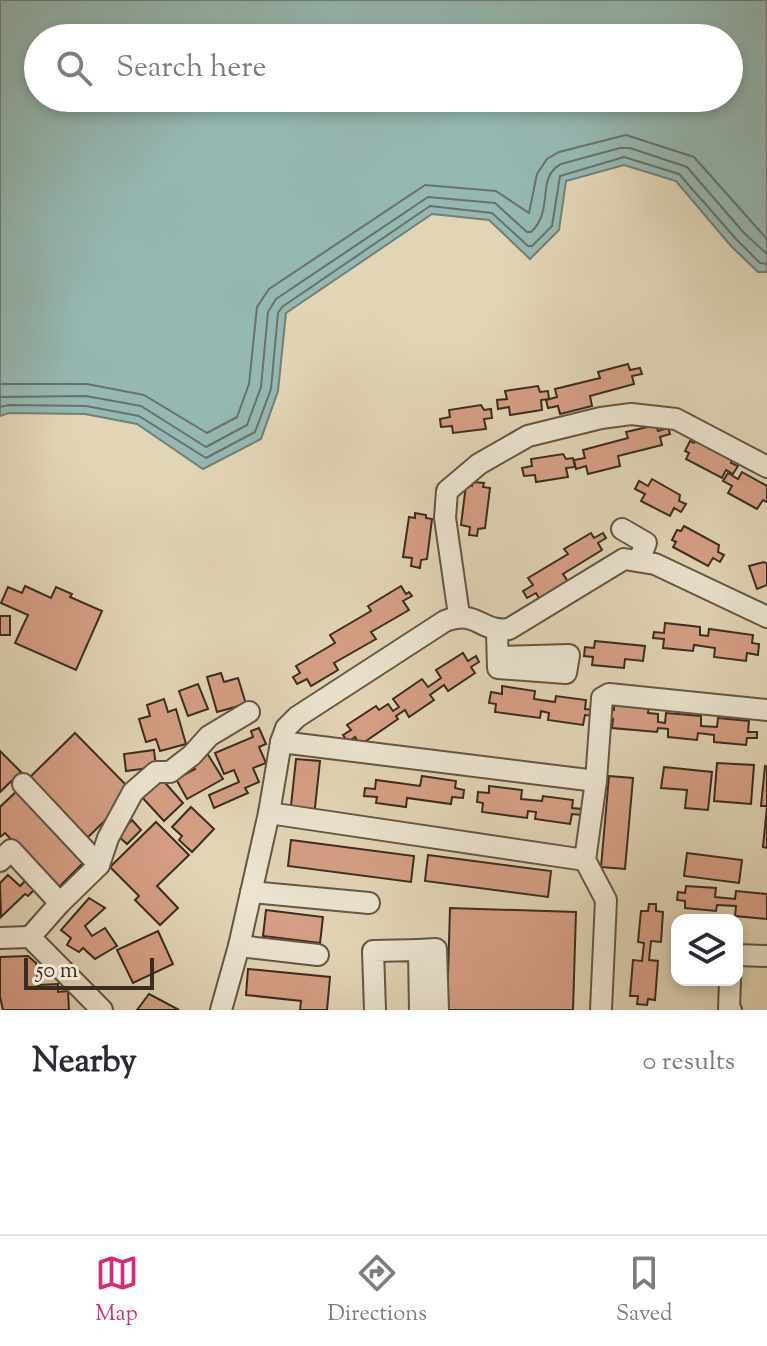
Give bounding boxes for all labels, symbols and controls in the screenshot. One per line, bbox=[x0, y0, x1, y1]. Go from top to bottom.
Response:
search box bbox=[24, 24, 743, 112]
icon: search bbox=[52, 46, 96, 90]
text: Search here bbox=[116, 47, 266, 90]
map controls bbox=[671, 914, 743, 986]
button: layers bbox=[671, 914, 743, 986]
scale bar bbox=[24, 954, 154, 990]
text: 50 m bbox=[36, 956, 78, 988]
text: Nearby bbox=[32, 1038, 137, 1087]
text: 0 results bbox=[643, 1044, 735, 1081]
tab: Map bbox=[95, 1251, 139, 1331]
tab: Directions bbox=[328, 1251, 427, 1331]
tab: Saved bbox=[616, 1251, 672, 1331]

